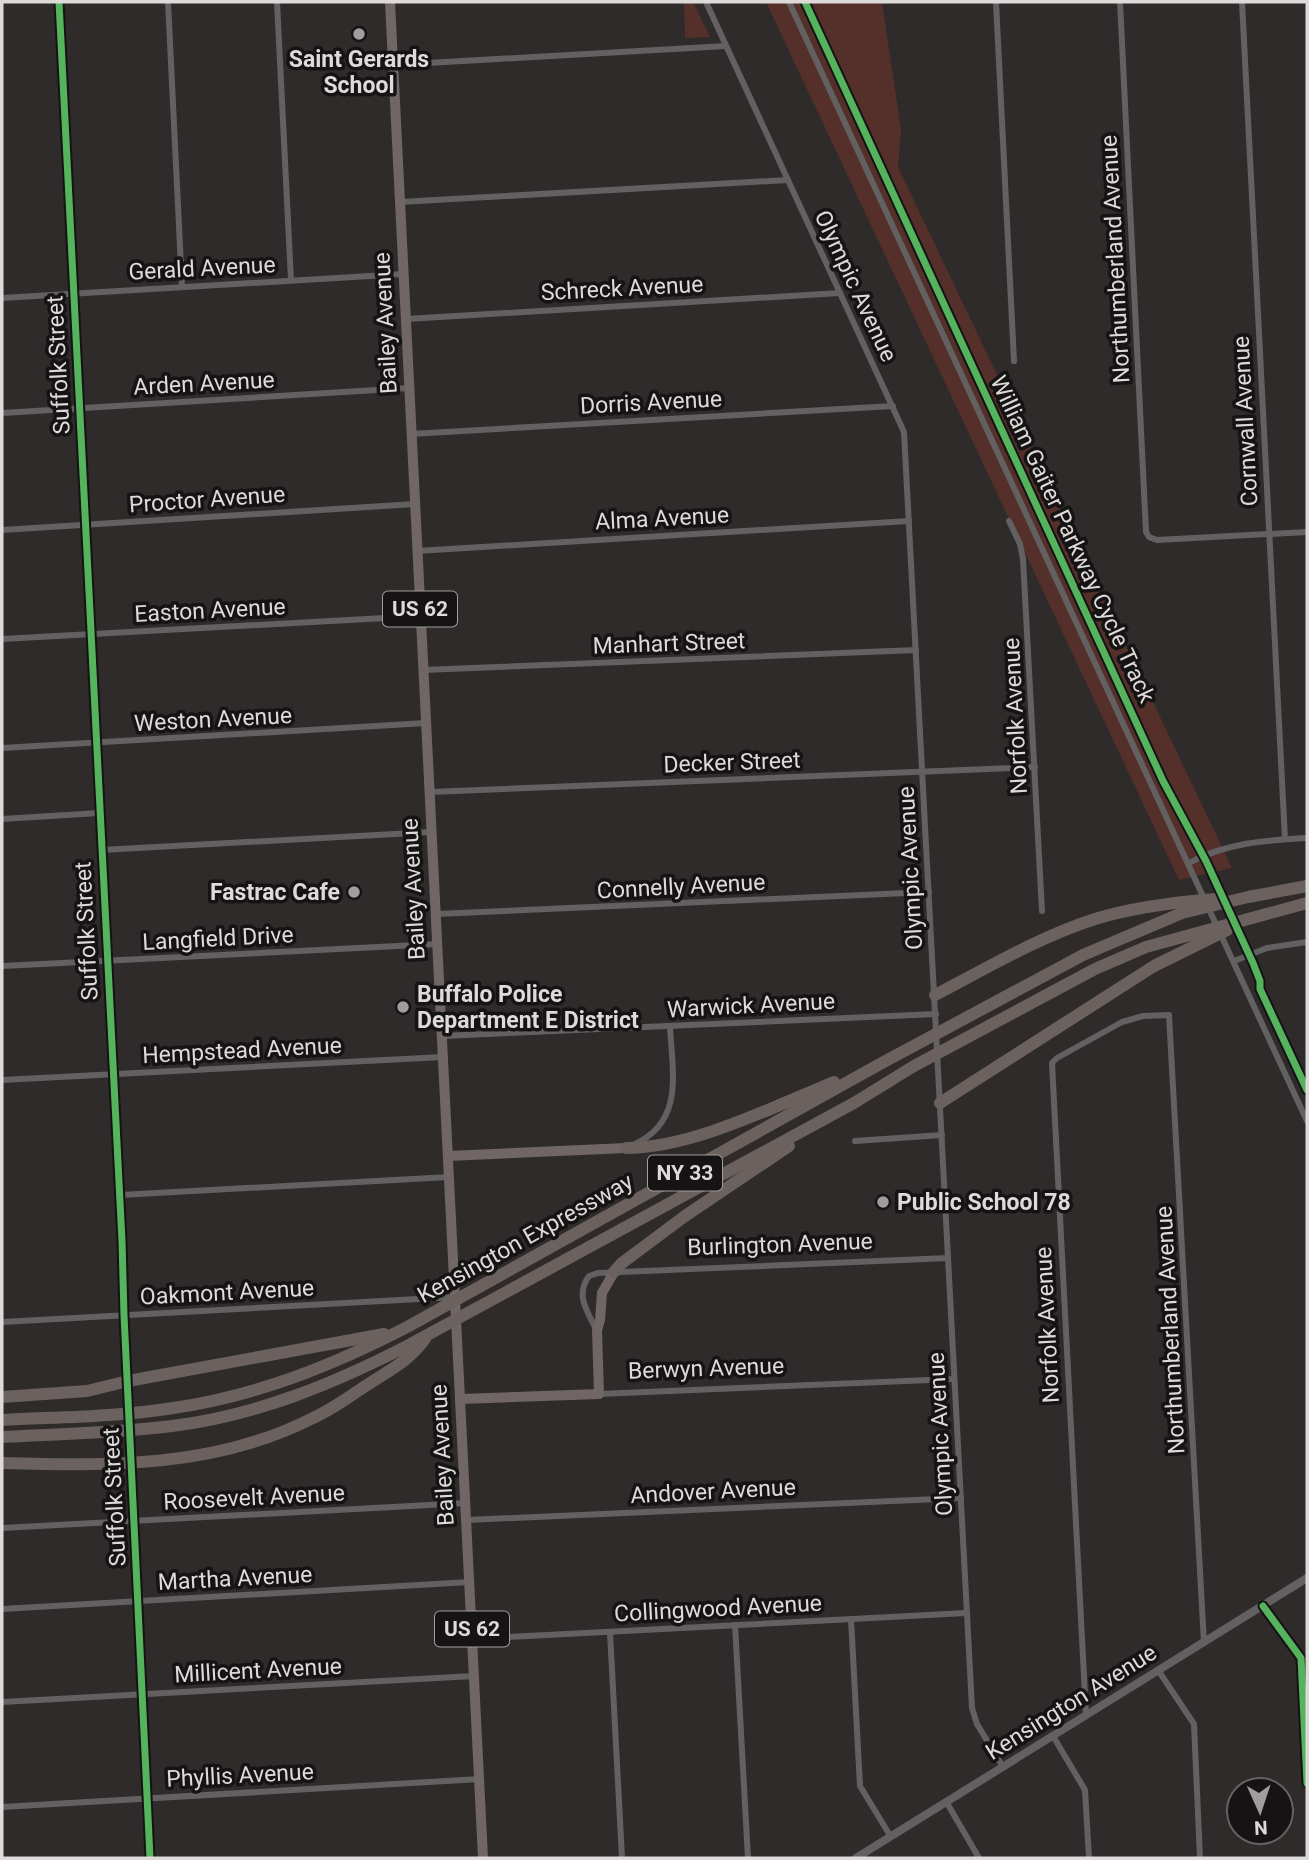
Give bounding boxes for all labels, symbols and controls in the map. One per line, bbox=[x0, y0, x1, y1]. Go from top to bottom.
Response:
marker: Saint Gerards School bbox=[351, 26, 367, 42]
place label: Saint Gerards School bbox=[289, 46, 429, 99]
street label: Northumberland Avenue bbox=[1096, 134, 1135, 384]
street label: Olympic Avenue bbox=[809, 206, 902, 366]
street label: Gerald Avenue bbox=[128, 251, 276, 286]
street label: Bailey Avenue bbox=[368, 251, 403, 395]
street label: Schreck Avenue bbox=[540, 271, 704, 306]
street label: Suffolk Street bbox=[41, 295, 76, 435]
street label: Cornwall Avenue bbox=[1228, 335, 1263, 507]
street label: Arden Avenue bbox=[133, 366, 275, 401]
street label: William Gaiter Parkway Cycle Track bbox=[985, 371, 1161, 707]
street label: Dorris Avenue bbox=[579, 385, 723, 420]
street label: Proctor Avenue bbox=[128, 481, 286, 518]
street label: Alma Avenue bbox=[594, 502, 730, 535]
road number: US 62 bbox=[383, 592, 457, 626]
street label: Easton Avenue bbox=[134, 593, 286, 628]
street label: Manhart Street bbox=[592, 627, 746, 660]
street label: Norfolk Avenue bbox=[998, 637, 1033, 795]
street label: Weston Avenue bbox=[133, 702, 293, 737]
street label: Decker Street bbox=[663, 747, 801, 778]
street label: Olympic Avenue bbox=[893, 785, 928, 951]
street label: Bailey Avenue bbox=[396, 817, 431, 961]
street label: Suffolk Street bbox=[69, 861, 104, 1001]
street label: Connelly Avenue bbox=[596, 869, 766, 904]
place label: Fastrac Cafe bbox=[210, 879, 340, 906]
marker: Fastrac Cafe bbox=[346, 884, 362, 900]
street label: Langfield Drive bbox=[142, 921, 294, 956]
place label: Buffalo Police Department E District bbox=[417, 981, 639, 1034]
street label: Warwick Avenue bbox=[666, 988, 836, 1023]
marker: Buffalo Police Department E District bbox=[395, 999, 411, 1015]
street label: Hempstead Avenue bbox=[142, 1032, 342, 1069]
road number: NY 33 bbox=[648, 1156, 722, 1190]
street label: Kensington Expressway bbox=[413, 1168, 638, 1309]
place label: Public School 78 bbox=[897, 1189, 1071, 1216]
marker: Public School 78 bbox=[875, 1194, 891, 1210]
street label: Northumberland Avenue bbox=[1151, 1205, 1190, 1455]
street label: Burlington Avenue bbox=[687, 1228, 873, 1261]
street label: Norfolk Avenue bbox=[1030, 1246, 1065, 1404]
street label: Oakmont Avenue bbox=[139, 1274, 315, 1311]
street label: Olympic Avenue bbox=[923, 1351, 958, 1517]
street label: Berwyn Avenue bbox=[627, 1352, 785, 1385]
street label: Bailey Avenue bbox=[425, 1383, 460, 1527]
street label: Suffolk Street bbox=[97, 1427, 132, 1567]
street label: Andover Avenue bbox=[630, 1474, 796, 1509]
street label: Roosevelt Avenue bbox=[163, 1479, 345, 1516]
street label: Martha Avenue bbox=[157, 1561, 313, 1596]
street label: Collingwood Avenue bbox=[614, 1590, 823, 1627]
road number: US 62 bbox=[435, 1612, 509, 1646]
street label: Kensington Avenue bbox=[981, 1639, 1162, 1766]
street label: Millicent Avenue bbox=[174, 1653, 343, 1688]
street label: Phyllis Avenue bbox=[166, 1758, 314, 1793]
north arrow bbox=[1225, 1776, 1295, 1846]
text: N bbox=[1254, 1816, 1268, 1839]

